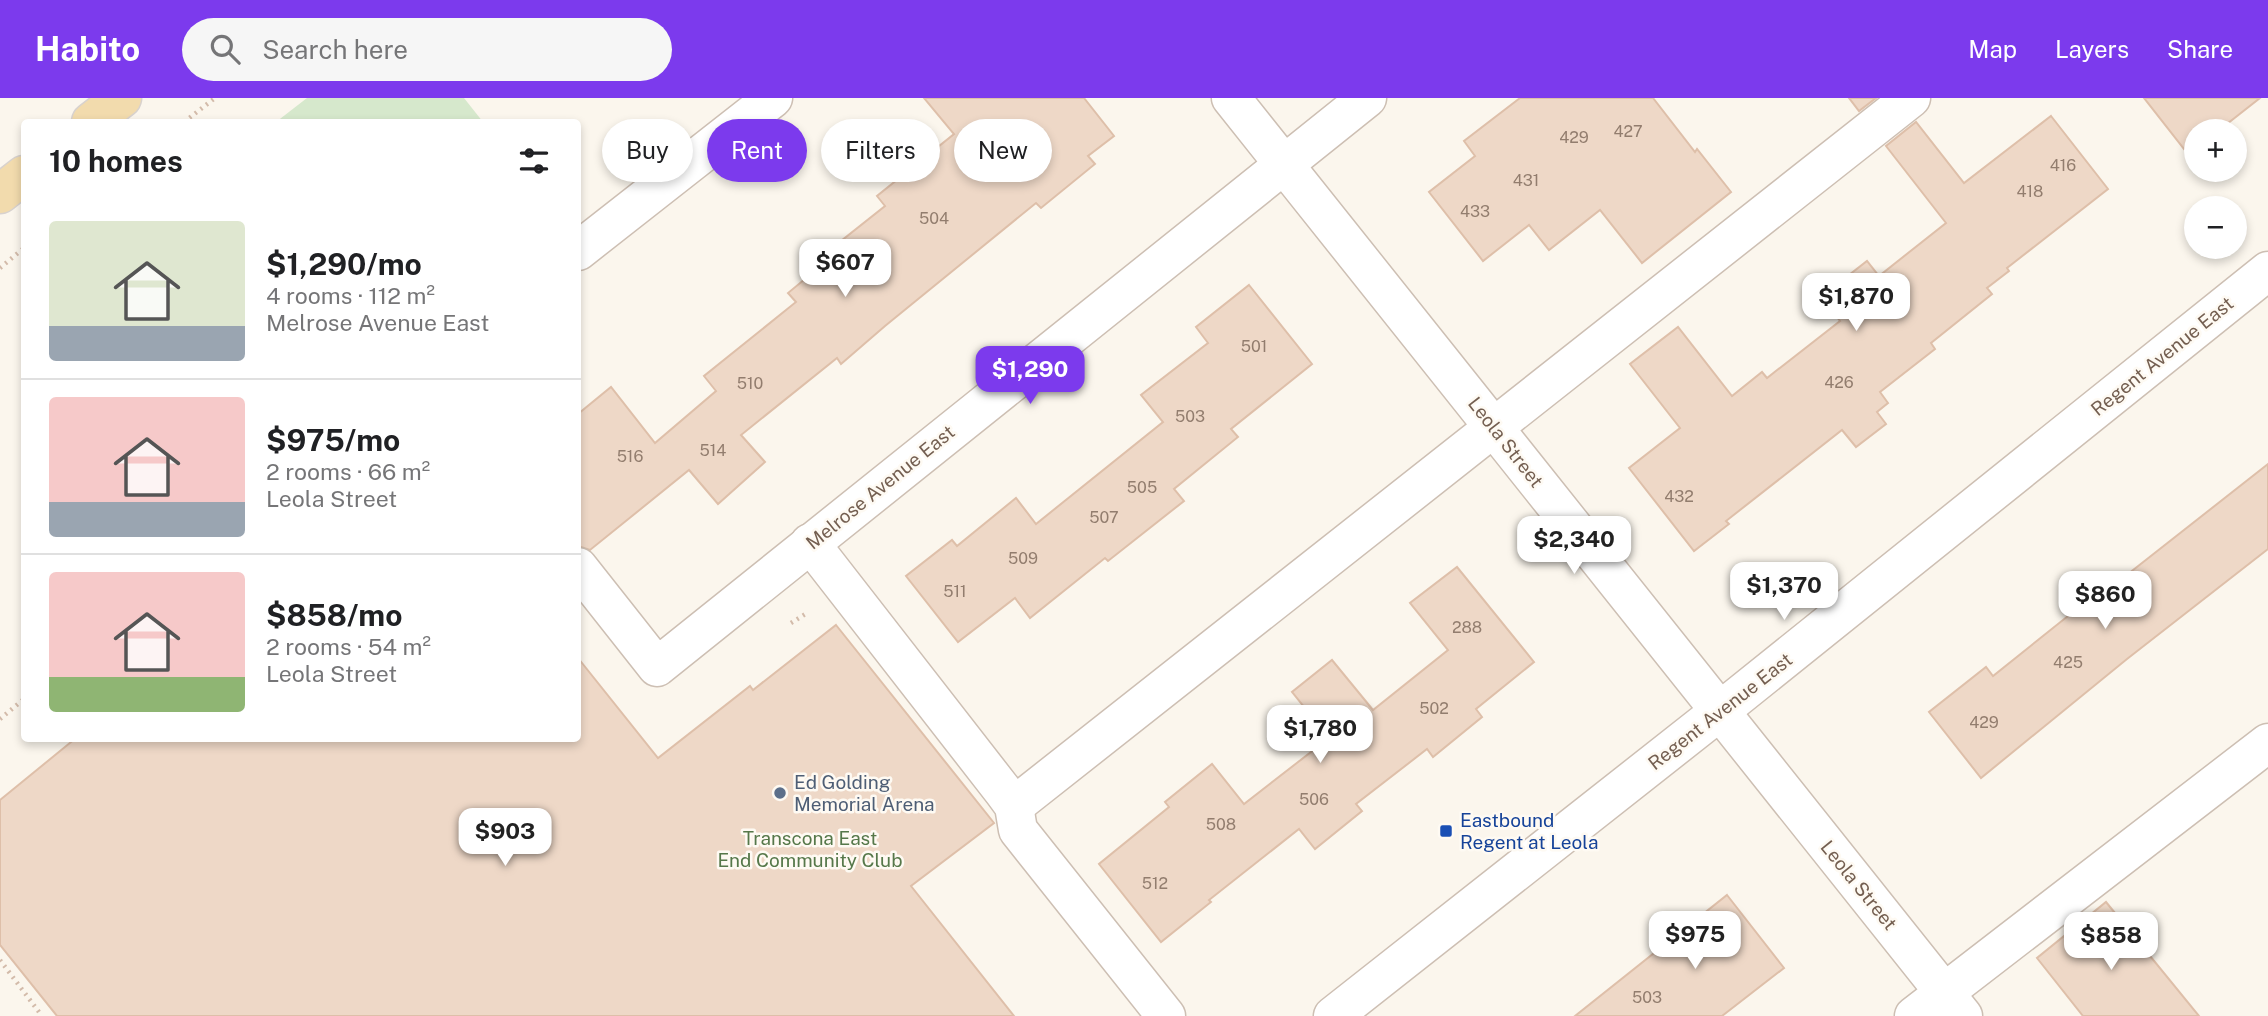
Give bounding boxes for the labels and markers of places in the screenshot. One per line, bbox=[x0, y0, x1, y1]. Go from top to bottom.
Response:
pin: $607 bbox=[804, 240, 886, 299]
pin: $1,870 bbox=[1799, 274, 1913, 333]
pin: $1,290 bbox=[973, 346, 1087, 406]
pin: $2,340 bbox=[1517, 517, 1631, 576]
pin: $1,370 bbox=[1727, 562, 1841, 622]
pin: $860 bbox=[2064, 572, 2146, 631]
pin: $1,780 bbox=[1263, 706, 1377, 765]
place label: Ed Golding Memorial Arena bbox=[794, 771, 935, 815]
marker: Ed Golding Memorial Arena bbox=[772, 785, 788, 801]
pin: $903 bbox=[464, 808, 546, 868]
place label: Eastbound Regent at Leola bbox=[1460, 809, 1598, 853]
marker: Eastbound Regent at Leola bbox=[1438, 823, 1454, 839]
pin: $975 bbox=[1654, 912, 1736, 971]
pin: $858 bbox=[2070, 912, 2152, 972]

